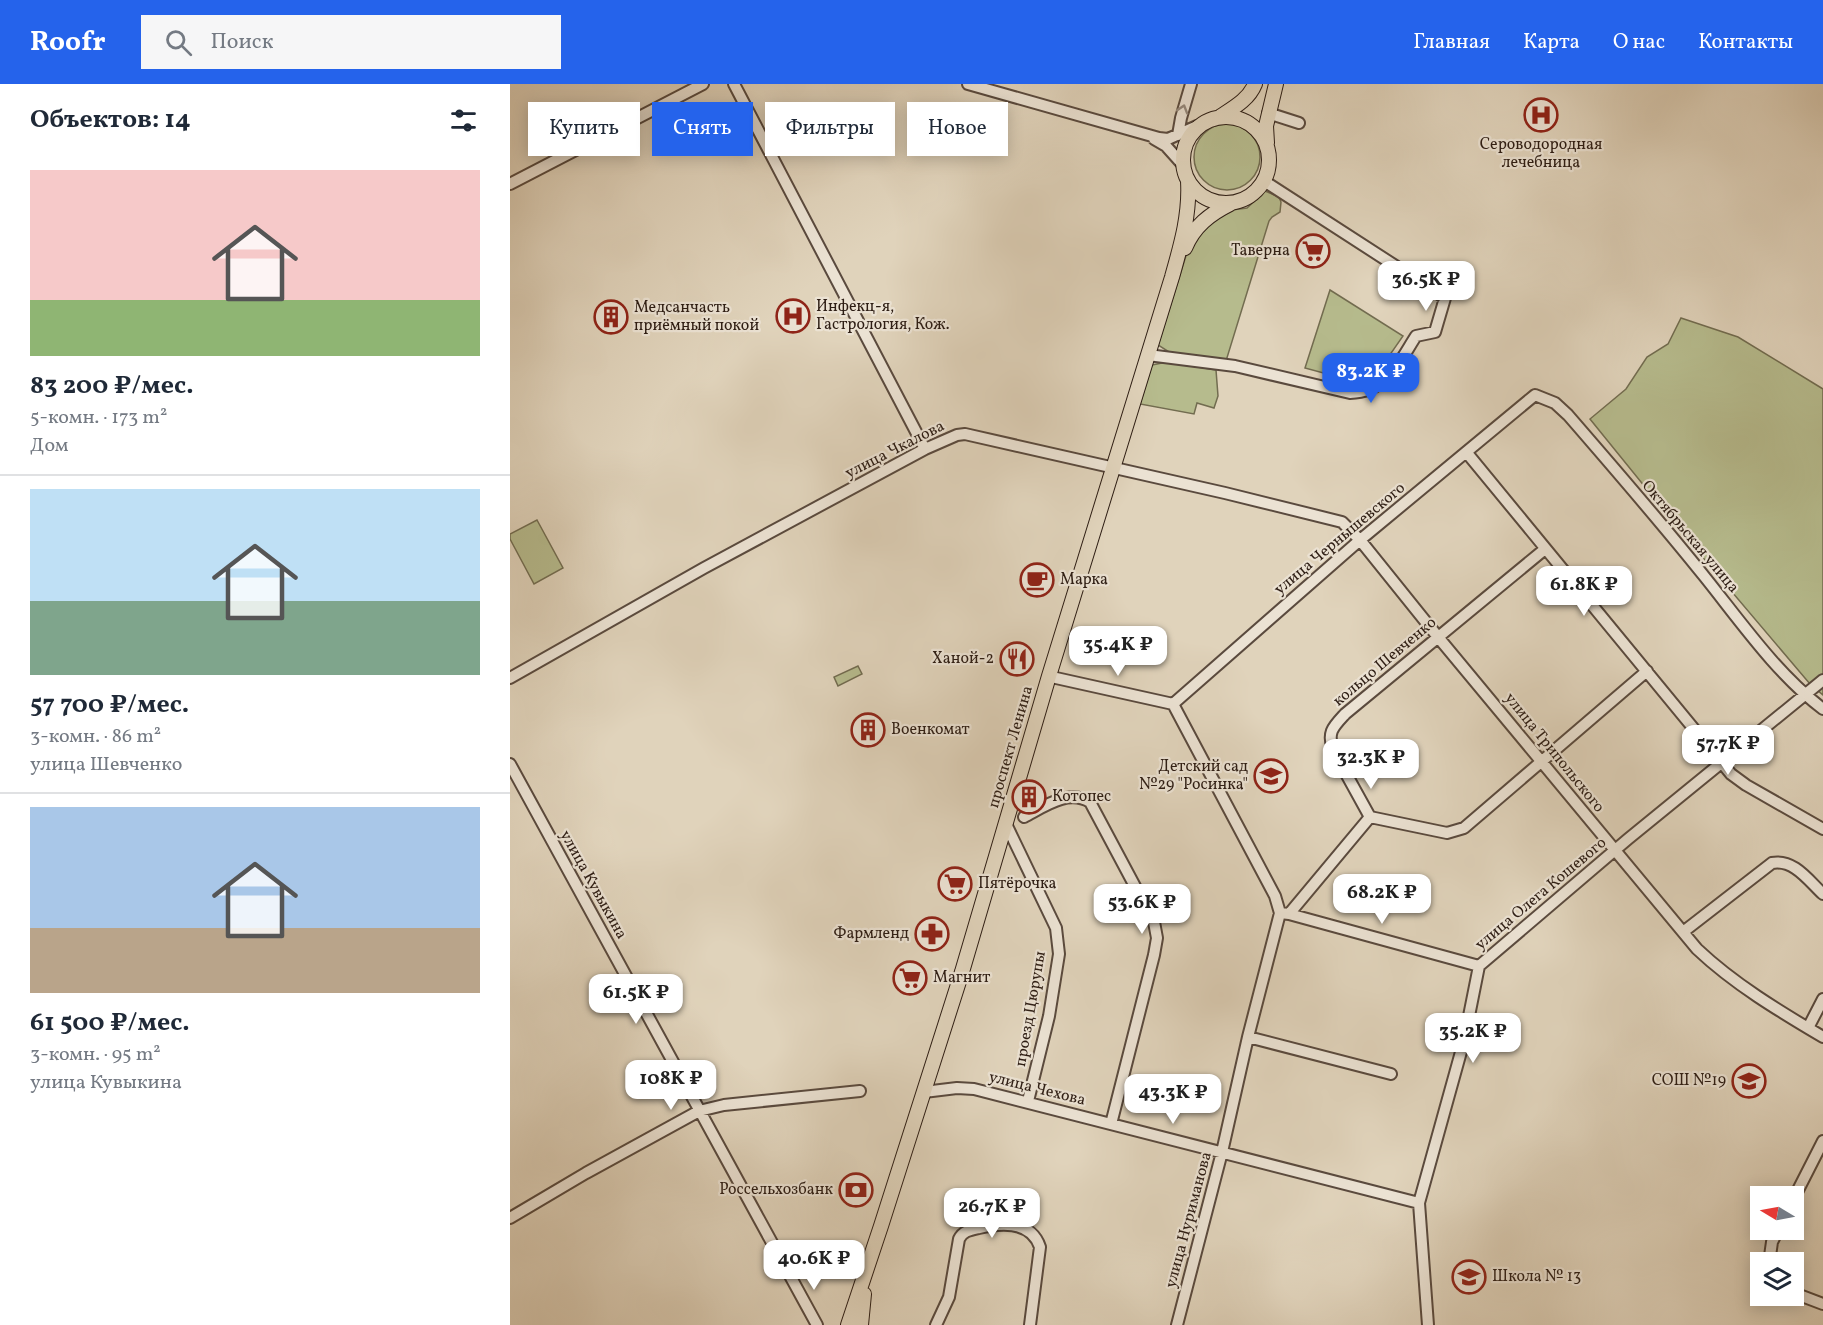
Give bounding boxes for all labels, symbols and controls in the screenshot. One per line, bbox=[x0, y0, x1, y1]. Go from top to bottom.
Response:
search box bbox=[141, 15, 561, 69]
text: Roofr bbox=[30, 23, 105, 62]
icon: search bbox=[162, 26, 195, 59]
text: Поиск bbox=[210, 27, 273, 58]
text: Главная bbox=[1413, 28, 1490, 57]
text: Карта bbox=[1523, 28, 1580, 57]
text: О нас bbox=[1613, 28, 1665, 57]
text: Контакты bbox=[1698, 28, 1793, 57]
hospital icon: Сероводородная лечебница bbox=[1523, 97, 1559, 133]
text: Объектов: 14 bbox=[30, 102, 191, 138]
chip: Купить bbox=[528, 102, 640, 156]
chip: Снять bbox=[652, 102, 753, 156]
chip: Фильтры bbox=[765, 102, 895, 156]
chip: Новое bbox=[907, 102, 1008, 156]
icon: filters bbox=[447, 104, 480, 137]
one-way arrow bbox=[1176, 105, 1188, 115]
place label: Сероводородная лечебница bbox=[1480, 134, 1602, 174]
icon: home bbox=[201, 209, 309, 317]
supermarket icon: Таверна bbox=[1295, 233, 1331, 269]
place label: Таверна bbox=[1231, 240, 1290, 262]
pin: 36.5K ₽ bbox=[1371, 261, 1481, 312]
text: 36.5K ₽ bbox=[1392, 266, 1460, 294]
place label: Инфекц-я, Гастрология, Кож. bbox=[816, 296, 949, 336]
place label: Медсанчасть приёмный покой bbox=[634, 297, 759, 337]
hospital icon: Инфекц-я, Гастрология, Кож. bbox=[775, 298, 811, 334]
building icon: Медсанчасть приёмный покой bbox=[593, 299, 629, 335]
pin: 83.2K ₽ bbox=[1316, 353, 1426, 404]
text: 83.2K ₽ bbox=[1336, 358, 1406, 386]
text: 83 200 ₽/мес. bbox=[30, 368, 194, 404]
text: 5-комн. · 173 m² bbox=[30, 404, 167, 432]
street label: улица Чкалова bbox=[842, 416, 948, 484]
text: Дом bbox=[30, 432, 69, 460]
street label: Октябрьская улица bbox=[1636, 476, 1744, 598]
street label: улица Чернышевского bbox=[1270, 478, 1410, 600]
icon: home bbox=[201, 528, 309, 636]
cafe icon: Марка bbox=[1019, 562, 1055, 598]
pin: 61.8K ₽ bbox=[1529, 566, 1639, 617]
place label: Марка bbox=[1060, 569, 1108, 591]
text: 61.8K ₽ bbox=[1550, 571, 1618, 599]
street label: кольцо Шевченко bbox=[1329, 612, 1441, 712]
pin: 35.4K ₽ bbox=[1063, 626, 1173, 677]
text: 35.4K ₽ bbox=[1083, 631, 1153, 659]
restaurant icon: Ханой-2 bbox=[999, 641, 1035, 677]
place label: Ханой-2 bbox=[932, 648, 994, 670]
street label: проспект Ленина bbox=[983, 683, 1039, 811]
text: 57 700 ₽/мес. bbox=[30, 687, 189, 723]
street label: улица Трипольского bbox=[1499, 688, 1609, 818]
building icon: Военкомат bbox=[850, 712, 886, 748]
place label: Военкомат bbox=[891, 719, 970, 741]
text: 3-комн. · 86 m² bbox=[30, 723, 161, 751]
pin: 57.7K ₽ bbox=[1673, 725, 1783, 776]
text: 57.7K ₽ bbox=[1696, 730, 1760, 758]
pin: 32.3K ₽ bbox=[1316, 739, 1426, 790]
text: 32.3K ₽ bbox=[1337, 744, 1405, 772]
text: улица Шевченко bbox=[30, 751, 182, 779]
place label: Детский сад №29 "Росинка" bbox=[1139, 756, 1248, 796]
school or university icon: Детский сад №29 "Росинка" bbox=[1253, 758, 1289, 794]
building icon: Котопес bbox=[1011, 779, 1047, 815]
place label: Котопес bbox=[1052, 786, 1111, 808]
street label: улица Кувыкина bbox=[554, 827, 632, 943]
street label: улица Олега Кошевого bbox=[1471, 832, 1611, 956]
icon: home bbox=[201, 846, 309, 954]
supermarket icon: Пятёрочка bbox=[937, 866, 973, 902]
place label: Пятёрочка bbox=[978, 873, 1057, 895]
pin: 68.2K ₽ bbox=[1327, 874, 1437, 925]
text: 68.2K ₽ bbox=[1347, 879, 1417, 907]
pin: 53.6K ₽ bbox=[1087, 884, 1197, 935]
text: 53.6K ₽ bbox=[1108, 889, 1176, 917]
pharmacy icon: Фармленд bbox=[914, 916, 950, 952]
place label: Фармленд bbox=[834, 923, 909, 945]
street label: проезд Цюрупы bbox=[1010, 950, 1052, 1068]
supermarket icon: Магнит bbox=[892, 960, 928, 996]
place label: Магнит bbox=[933, 967, 990, 989]
pin: 61.5K ₽ bbox=[581, 974, 691, 1025]
text: 61.5K ₽ bbox=[603, 979, 669, 1007]
text: 61 500 ₽/мес. bbox=[30, 1005, 190, 1041]
pin: 35.2K ₽ bbox=[1418, 1013, 1528, 1064]
text: 35.2K ₽ bbox=[1439, 1018, 1507, 1046]
text: 3-комн. · 95 m² bbox=[30, 1041, 161, 1069]
pin: 108K ₽ bbox=[622, 1060, 720, 1111]
school or university icon: СОШ №19 bbox=[1731, 1063, 1767, 1099]
text: 108K ₽ bbox=[639, 1065, 703, 1093]
street label: улица Чехова bbox=[986, 1066, 1088, 1112]
text: улица Кувыкина bbox=[30, 1069, 182, 1097]
place label: СОШ №19 bbox=[1652, 1070, 1726, 1092]
pin: 43.3K ₽ bbox=[1118, 1074, 1228, 1125]
text: 43.3K ₽ bbox=[1138, 1079, 1208, 1107]
street label: улица Нуриманова bbox=[1160, 1149, 1218, 1291]
bank icon: Россельхозбанк bbox=[838, 1172, 874, 1208]
place label: Россельхозбанк bbox=[719, 1179, 833, 1201]
north arrow bbox=[1750, 1186, 1804, 1240]
map controls bbox=[1750, 1186, 1804, 1306]
pin: 26.7K ₽ bbox=[937, 1188, 1047, 1239]
text: 26.7K ₽ bbox=[958, 1193, 1026, 1221]
pin: 40.6K ₽ bbox=[759, 1240, 869, 1291]
text: 40.6K ₽ bbox=[778, 1245, 850, 1273]
button: layers bbox=[1750, 1252, 1804, 1306]
school or university icon: Школа № 13 bbox=[1451, 1259, 1487, 1295]
place label: Школа № 13 bbox=[1492, 1266, 1581, 1288]

